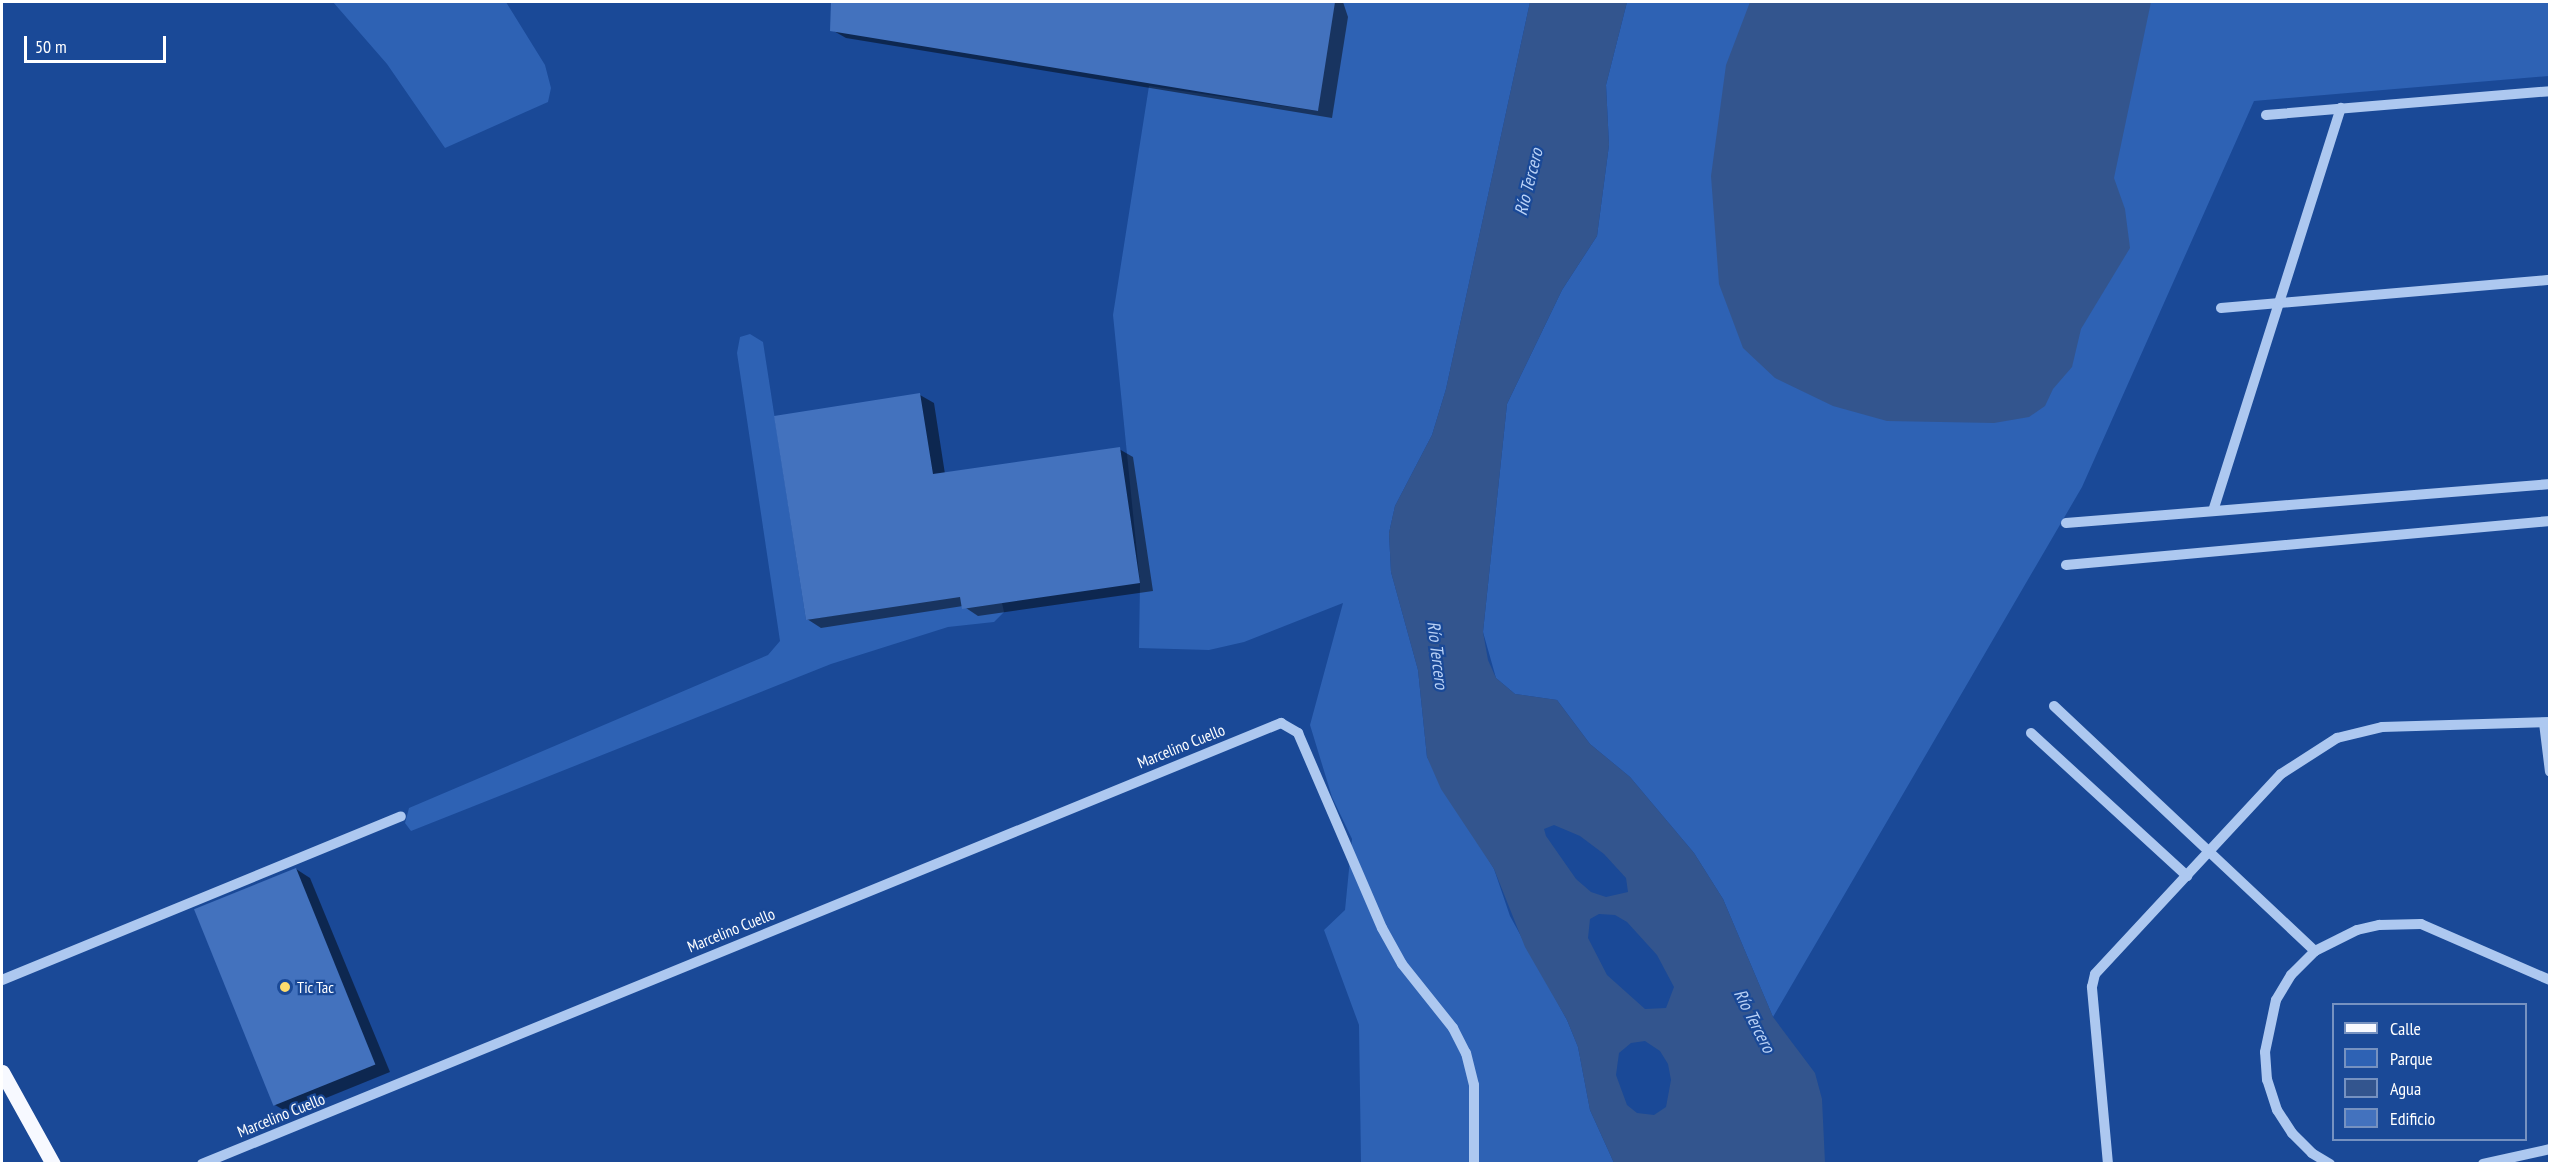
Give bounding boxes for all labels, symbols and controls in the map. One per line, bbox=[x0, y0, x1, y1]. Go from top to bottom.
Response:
scale bar bbox=[27, 24, 170, 62]
text: 50 m bbox=[35, 35, 67, 58]
water label: Río Tercero bbox=[1510, 146, 1548, 218]
water label: Río Tercero bbox=[1422, 619, 1452, 691]
street label: Marcelino Cuello bbox=[1134, 720, 1228, 772]
street label: Marcelino Cuello bbox=[684, 904, 778, 956]
place label: Tic Tac bbox=[297, 977, 335, 997]
marker: Tic Tac bbox=[278, 980, 292, 994]
water label: Río Tercero bbox=[1729, 985, 1779, 1057]
legend bbox=[2332, 1003, 2527, 1141]
text: Calle bbox=[2390, 1017, 2421, 1040]
text: Parque bbox=[2390, 1047, 2433, 1070]
text: Agua bbox=[2390, 1077, 2421, 1100]
street label: Marcelino Cuello bbox=[234, 1089, 328, 1141]
text: Edificio bbox=[2390, 1107, 2435, 1130]

